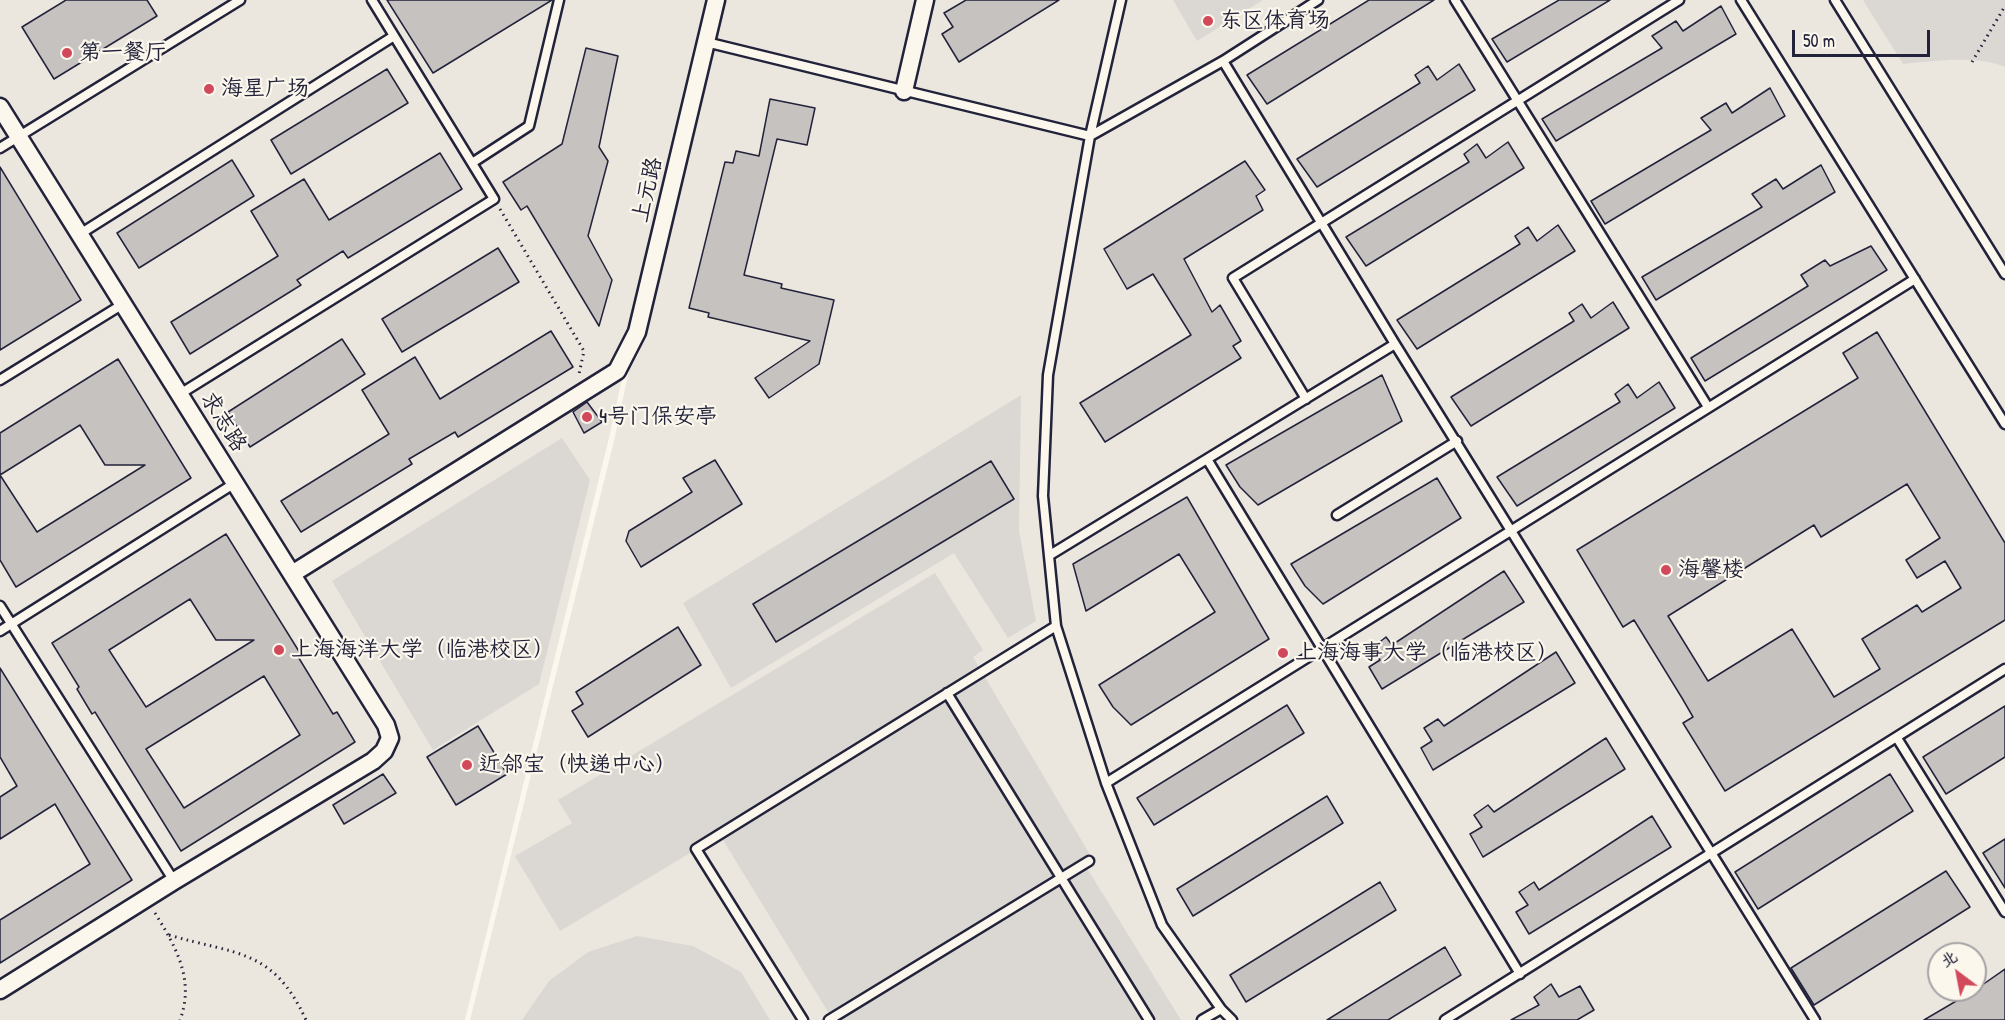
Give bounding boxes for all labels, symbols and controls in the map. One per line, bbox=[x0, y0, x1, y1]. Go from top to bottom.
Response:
place label: 东区体育场 bbox=[1220, 8, 1330, 34]
marker: 东区体育场 bbox=[1201, 14, 1215, 28]
scale bar bbox=[1795, 18, 1933, 56]
text: 50 m bbox=[1803, 28, 1835, 53]
place label: 第一餐厅 bbox=[79, 40, 167, 66]
marker: 第一餐厅 bbox=[60, 46, 74, 60]
place label: 海星广场 bbox=[221, 76, 309, 102]
marker: 海星广场 bbox=[202, 82, 216, 96]
street label: 上元路 bbox=[628, 155, 668, 225]
street label: 求志路 bbox=[194, 387, 252, 457]
place label: 4号门保安亭 bbox=[599, 404, 717, 430]
marker: 4号门保安亭 bbox=[580, 410, 594, 424]
place label: 海馨楼 bbox=[1678, 557, 1744, 583]
marker: 海馨楼 bbox=[1659, 563, 1673, 577]
place label: 上海海洋大学（临港校区） bbox=[291, 637, 555, 663]
place label: 上海海事大学（临港校区） bbox=[1295, 640, 1559, 666]
marker: 上海海洋大学（临港校区） bbox=[272, 643, 286, 657]
marker: 上海海事大学（临港校区） bbox=[1276, 646, 1290, 660]
place label: 近邻宝（快递中心） bbox=[479, 752, 677, 778]
marker: 近邻宝（快递中心） bbox=[460, 758, 474, 772]
north arrow bbox=[1927, 942, 1987, 1002]
text: 北 bbox=[1936, 945, 1961, 972]

